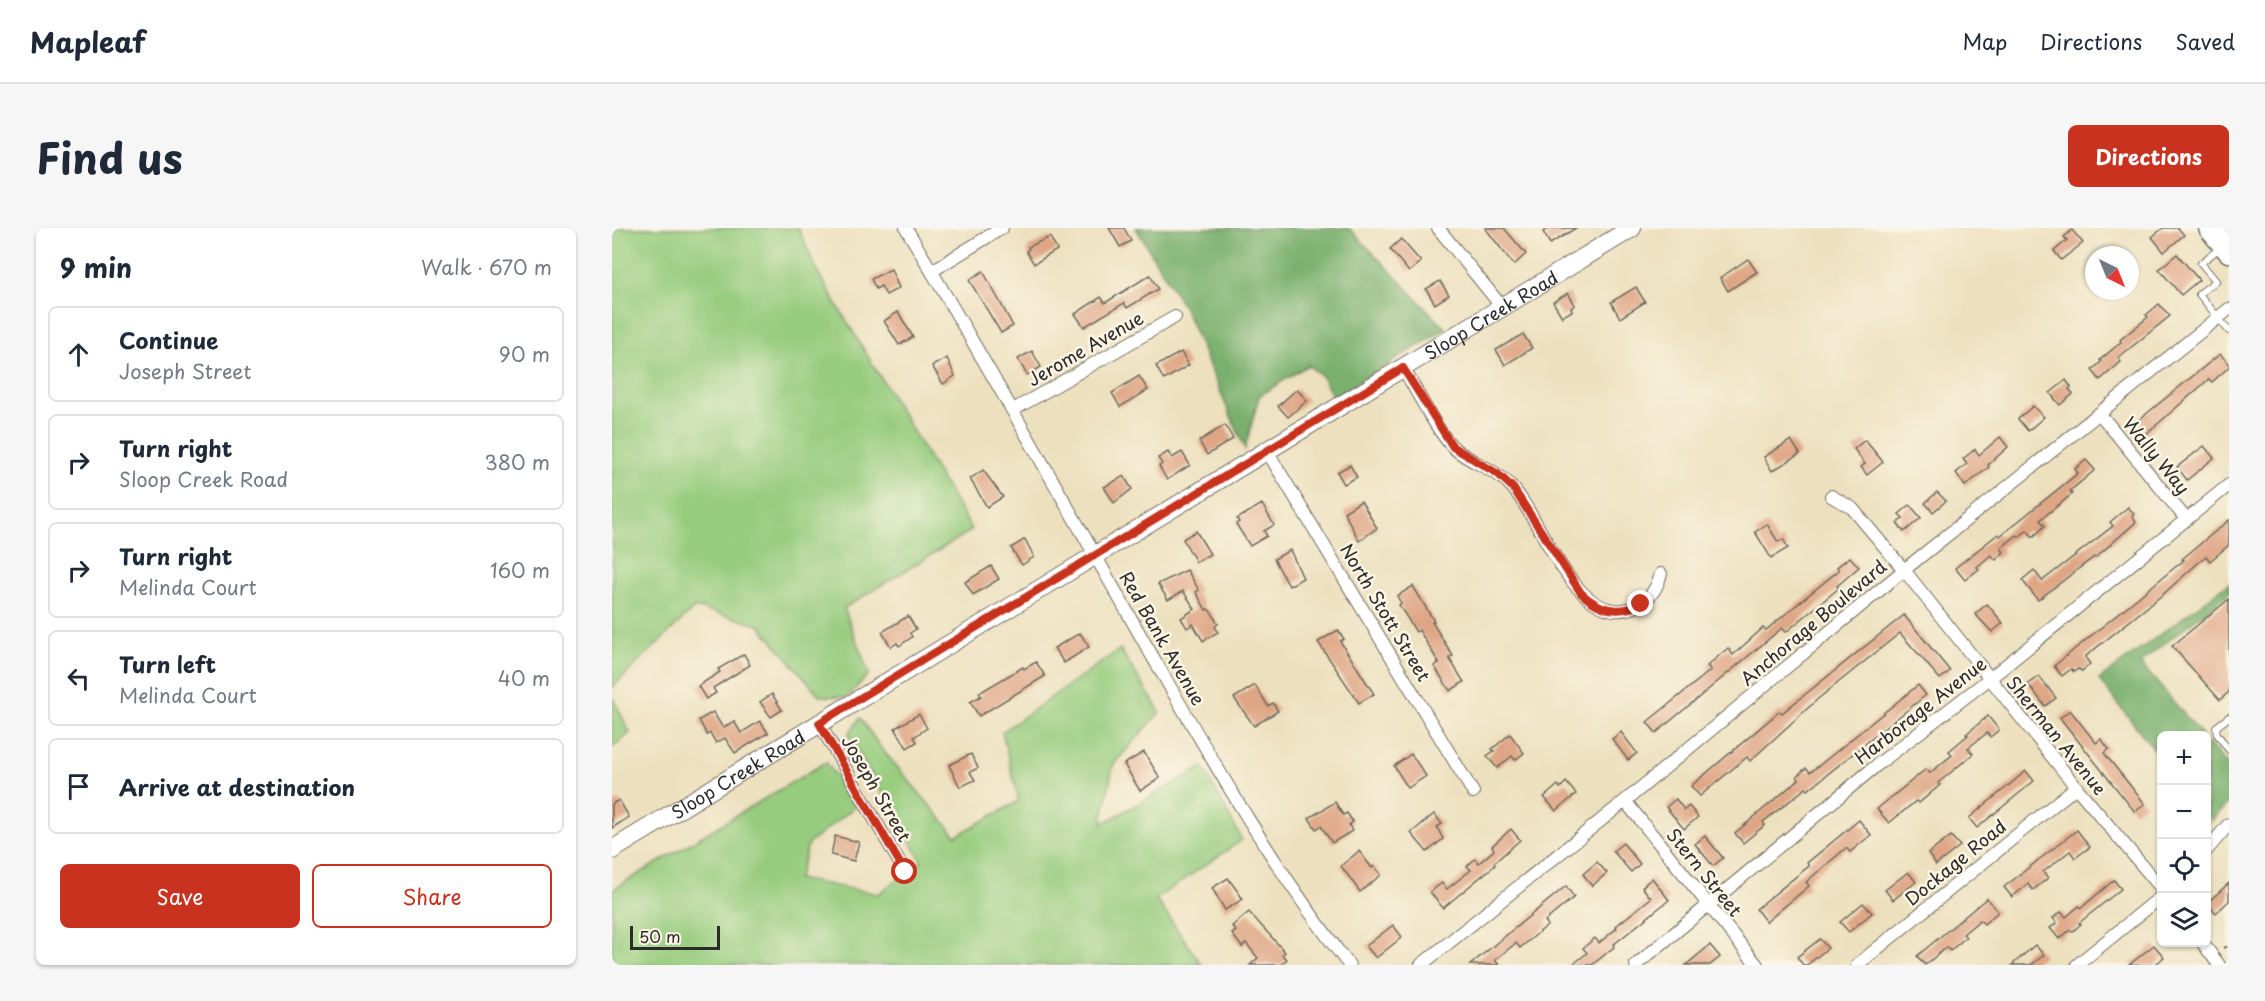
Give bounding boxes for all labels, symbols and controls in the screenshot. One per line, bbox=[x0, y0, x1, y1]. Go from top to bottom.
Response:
text: Mapleaf bbox=[30, 20, 146, 63]
text: Map bbox=[1962, 25, 2007, 57]
text: Directions bbox=[2040, 25, 2142, 57]
text: Saved bbox=[2175, 25, 2235, 57]
text: Find us bbox=[36, 125, 183, 188]
button: Directions bbox=[2068, 125, 2229, 187]
north arrow bbox=[2085, 246, 2139, 300]
text: 9 min bbox=[60, 248, 132, 287]
text: Walk · 670 m bbox=[421, 252, 552, 282]
street label: Sloop Creek Road bbox=[1419, 263, 1563, 365]
street label: Jerome Avenue bbox=[1022, 304, 1148, 392]
text: Continue bbox=[119, 323, 218, 356]
icon: ahead bbox=[62, 338, 95, 371]
text: 90 m bbox=[499, 339, 550, 369]
text: Joseph Street bbox=[119, 356, 251, 386]
street label: Wally Way bbox=[2117, 410, 2197, 500]
text: Turn right bbox=[119, 431, 232, 464]
icon: right bbox=[62, 446, 95, 479]
text: 380 m bbox=[484, 447, 550, 477]
text: Sloop Creek Road bbox=[119, 464, 288, 494]
street label: North Stott Street bbox=[1334, 538, 1438, 686]
text: Turn right bbox=[119, 539, 232, 572]
street label: Anchorage Boulevard bbox=[1734, 553, 1892, 691]
icon: right bbox=[62, 554, 95, 587]
text: 160 m bbox=[490, 555, 550, 585]
street label: Red Bank Avenue bbox=[1114, 566, 1212, 710]
text: Melinda Court bbox=[119, 572, 257, 602]
route end bbox=[1627, 590, 1653, 616]
text: Turn left bbox=[119, 647, 216, 680]
street label: Harborage Avenue bbox=[1848, 650, 1992, 770]
icon: left bbox=[62, 662, 95, 695]
text: 40 m bbox=[498, 663, 550, 693]
street label: Sherman Avenue bbox=[2001, 670, 2113, 800]
text: Melinda Court bbox=[119, 680, 257, 710]
street label: Sloop Creek Road bbox=[665, 722, 810, 825]
street label: Joseph Street bbox=[836, 730, 918, 846]
map controls bbox=[2157, 731, 2211, 947]
button: + bbox=[2157, 731, 2211, 785]
icon: arrive bbox=[62, 770, 95, 803]
text: Arrive at destination bbox=[119, 770, 355, 803]
button: − bbox=[2157, 785, 2211, 839]
street label: Dockage Road bbox=[1898, 813, 2012, 911]
street label: Stern Street bbox=[1661, 822, 1749, 922]
button: locate bbox=[2157, 839, 2211, 893]
route start bbox=[891, 858, 917, 884]
button: Save bbox=[60, 864, 300, 928]
button: Share bbox=[312, 864, 552, 928]
button: layers bbox=[2157, 893, 2211, 947]
scale bar bbox=[630, 923, 720, 950]
text: 50 m bbox=[639, 924, 680, 948]

